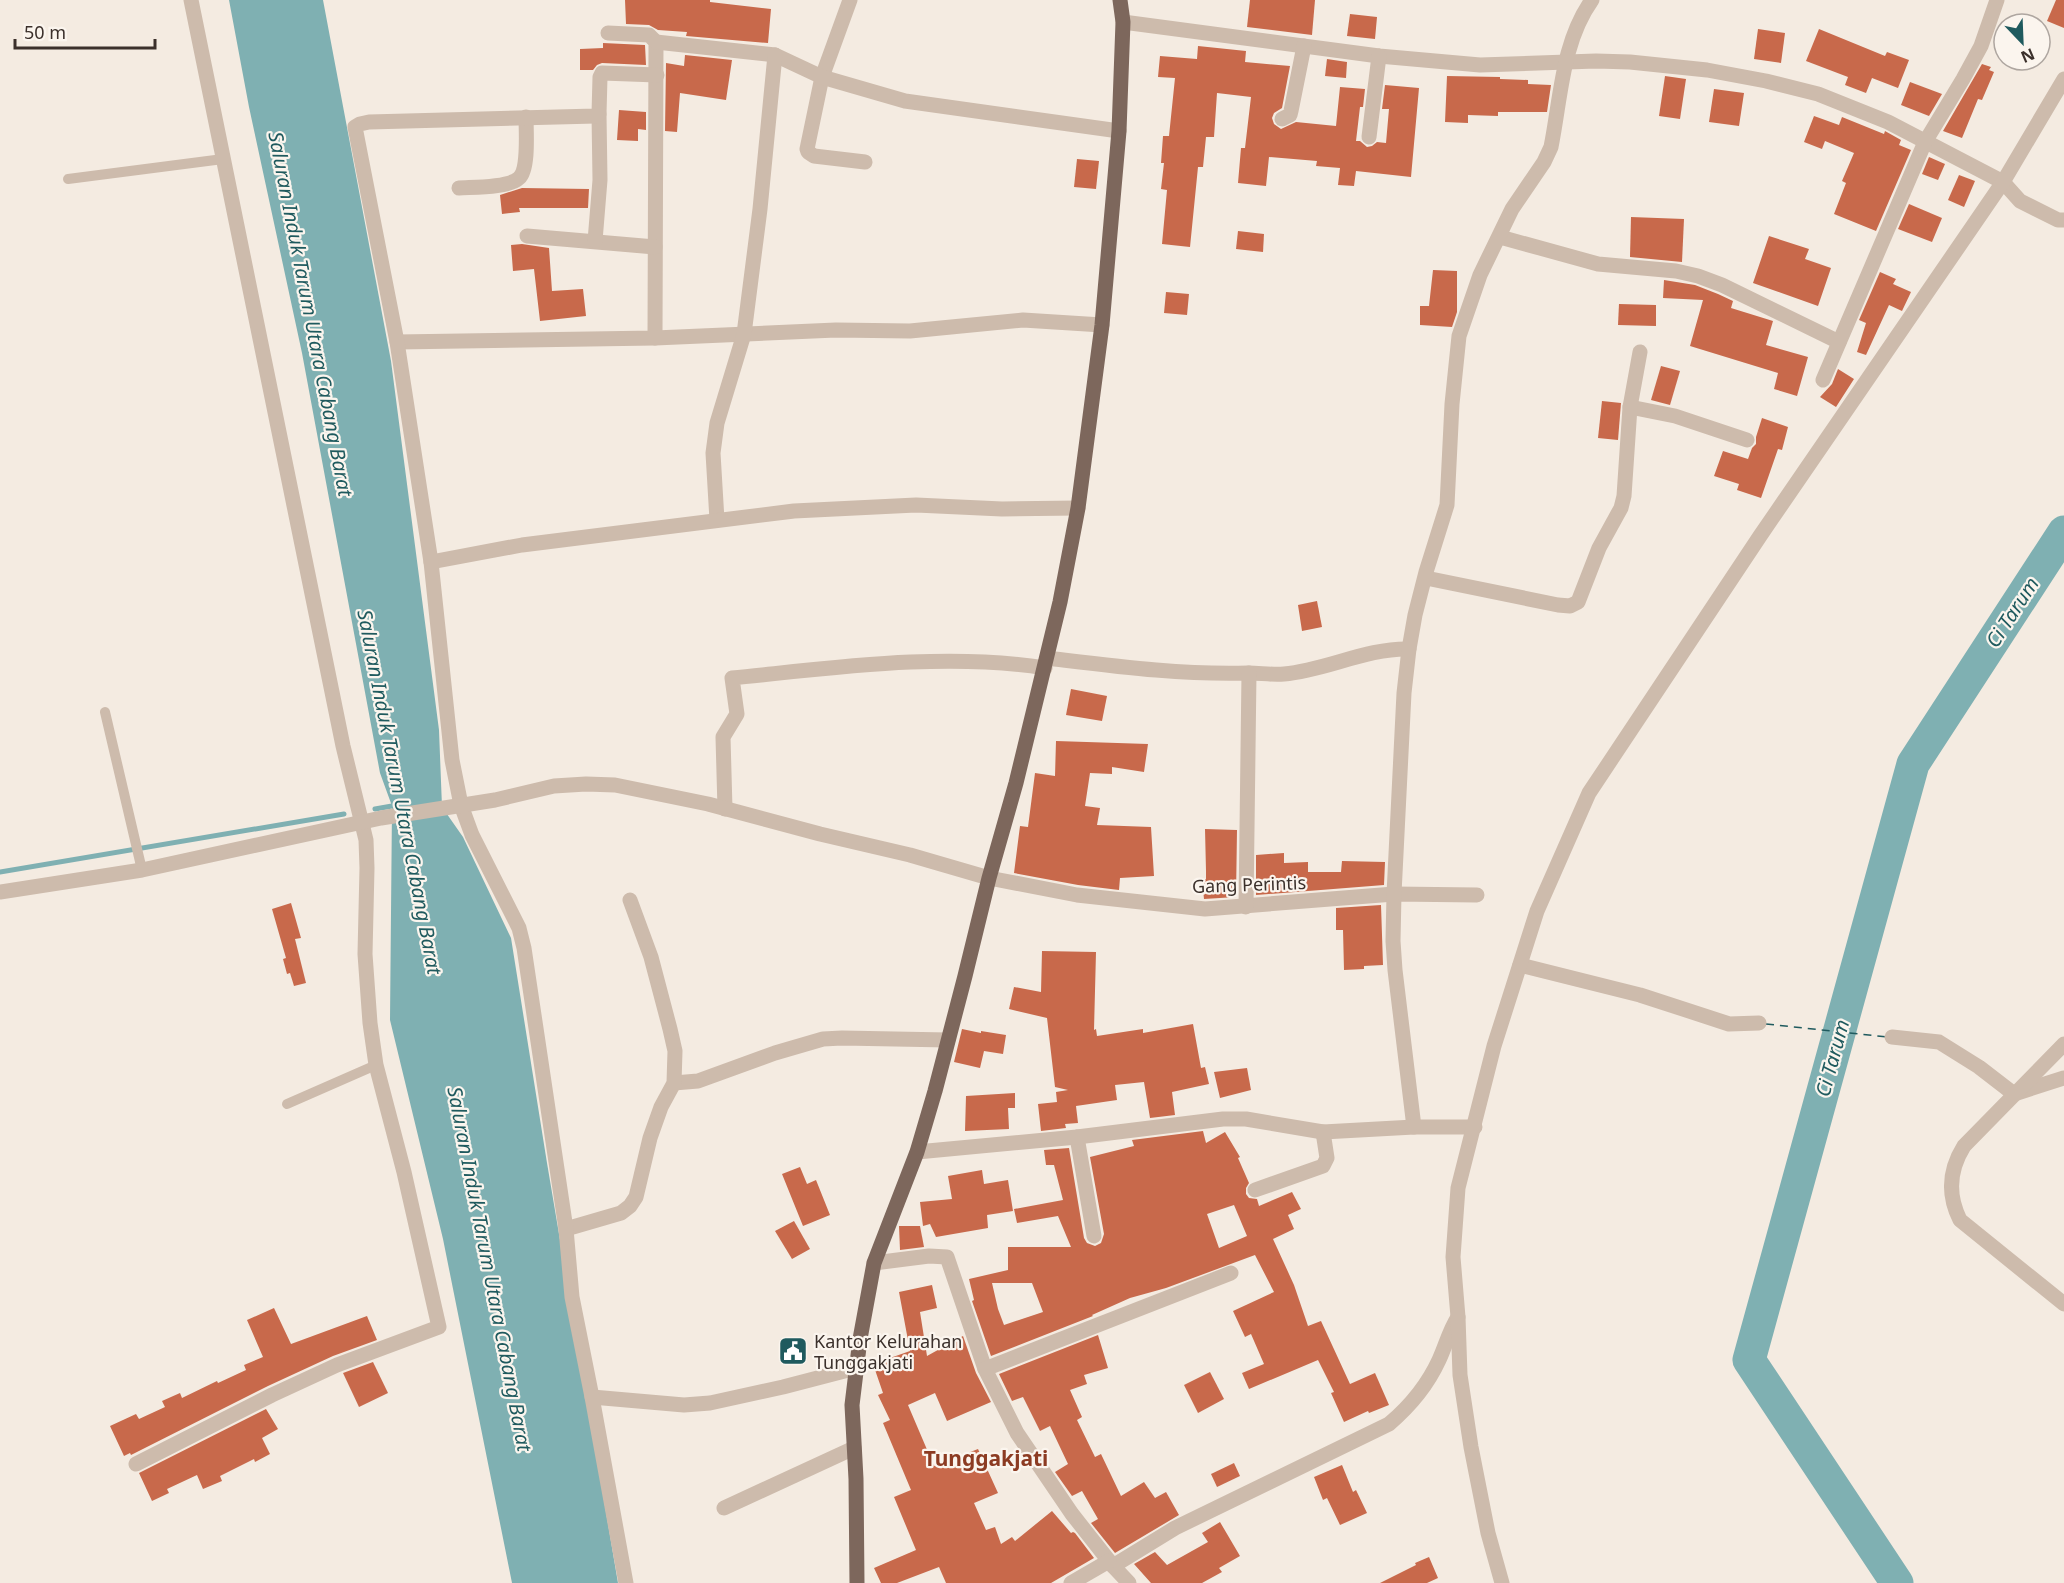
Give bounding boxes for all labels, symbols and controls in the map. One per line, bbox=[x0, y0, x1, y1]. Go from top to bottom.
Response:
scale bar bbox=[15, 12, 154, 50]
north arrow bbox=[1992, 12, 2052, 72]
text: 50 m bbox=[24, 20, 66, 44]
text: N bbox=[2018, 43, 2038, 68]
water label: Saluran Induk Tarum Utara Cabang Barat bbox=[262, 129, 360, 500]
water label: Ci Tarum bbox=[1979, 572, 2045, 652]
water label: Saluran Induk Tarum Utara Cabang Barat bbox=[351, 607, 449, 978]
street label: Gang Perintis bbox=[1192, 870, 1306, 898]
water label: Ci Tarum bbox=[1809, 1016, 1855, 1100]
water label: Saluran Induk Tarum Utara Cabang Barat bbox=[441, 1084, 539, 1455]
place label: Kantor Kelurahan Tunggakjati bbox=[814, 1329, 962, 1374]
public building icon: Kantor Kelurahan Tunggakjati bbox=[777, 1335, 809, 1367]
district label: Tunggakjati bbox=[924, 1444, 1048, 1472]

